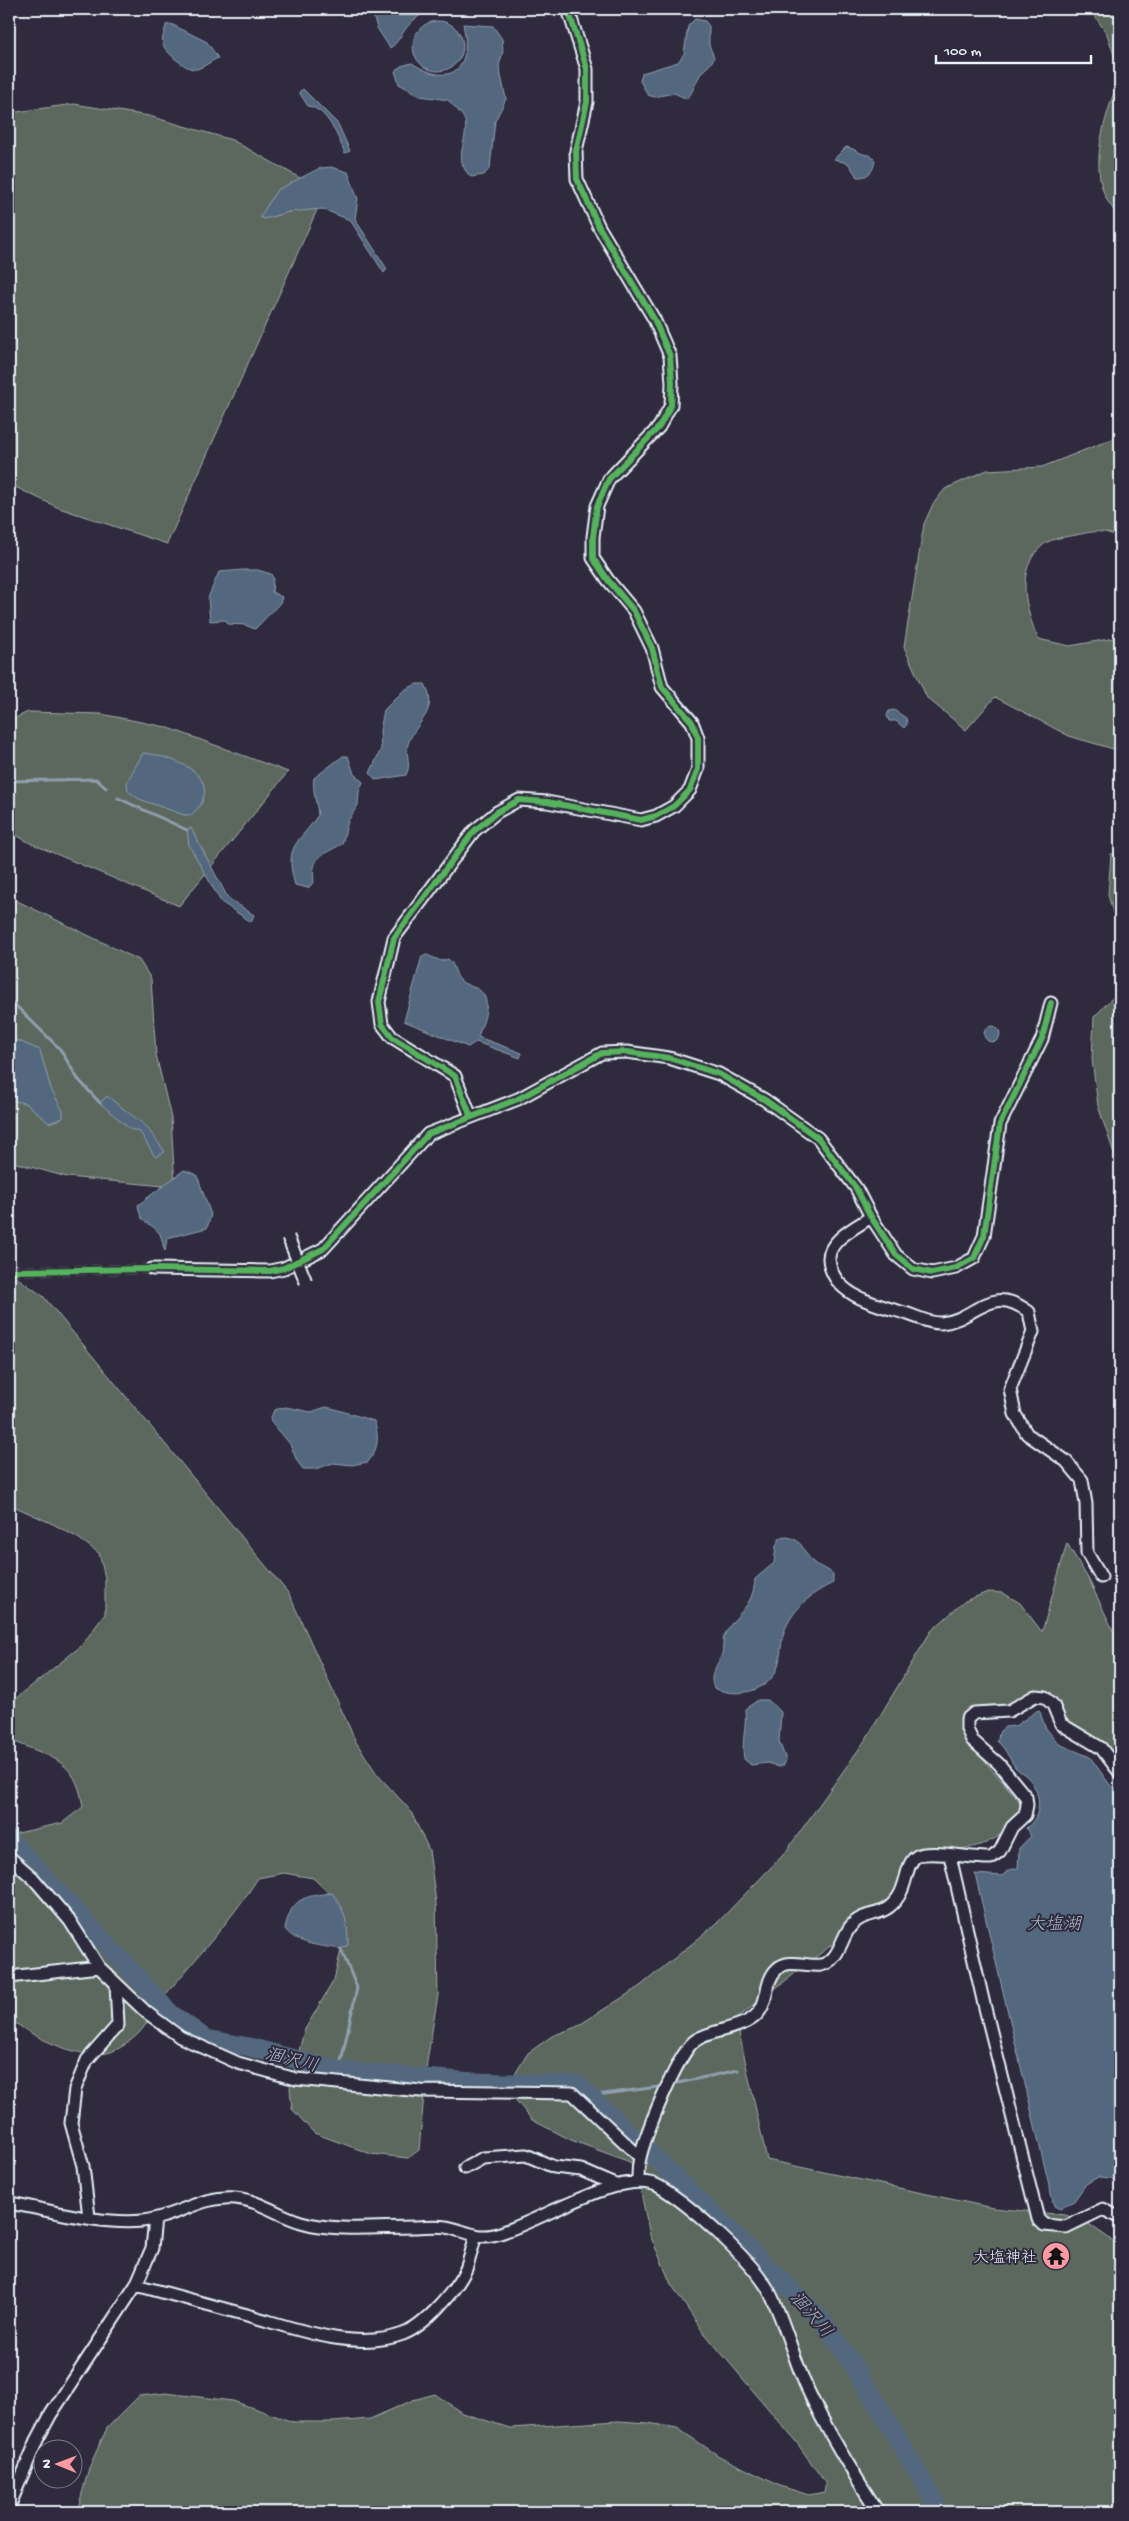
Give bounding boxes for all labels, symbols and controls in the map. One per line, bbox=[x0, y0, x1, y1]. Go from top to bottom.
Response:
scale bar bbox=[936, 32, 1092, 64]
text: 100 m bbox=[943, 43, 982, 61]
water label: 大塩湖 bbox=[1027, 1914, 1083, 1936]
water label: 涸沢川 bbox=[263, 2045, 320, 2078]
temple icon: 大塩神社 bbox=[1041, 2241, 1071, 2271]
place label: 大塩神社 bbox=[973, 2249, 1037, 2269]
water label: 涸沢川 bbox=[784, 2288, 836, 2343]
north arrow bbox=[32, 2438, 82, 2488]
text: N bbox=[39, 2459, 56, 2469]

